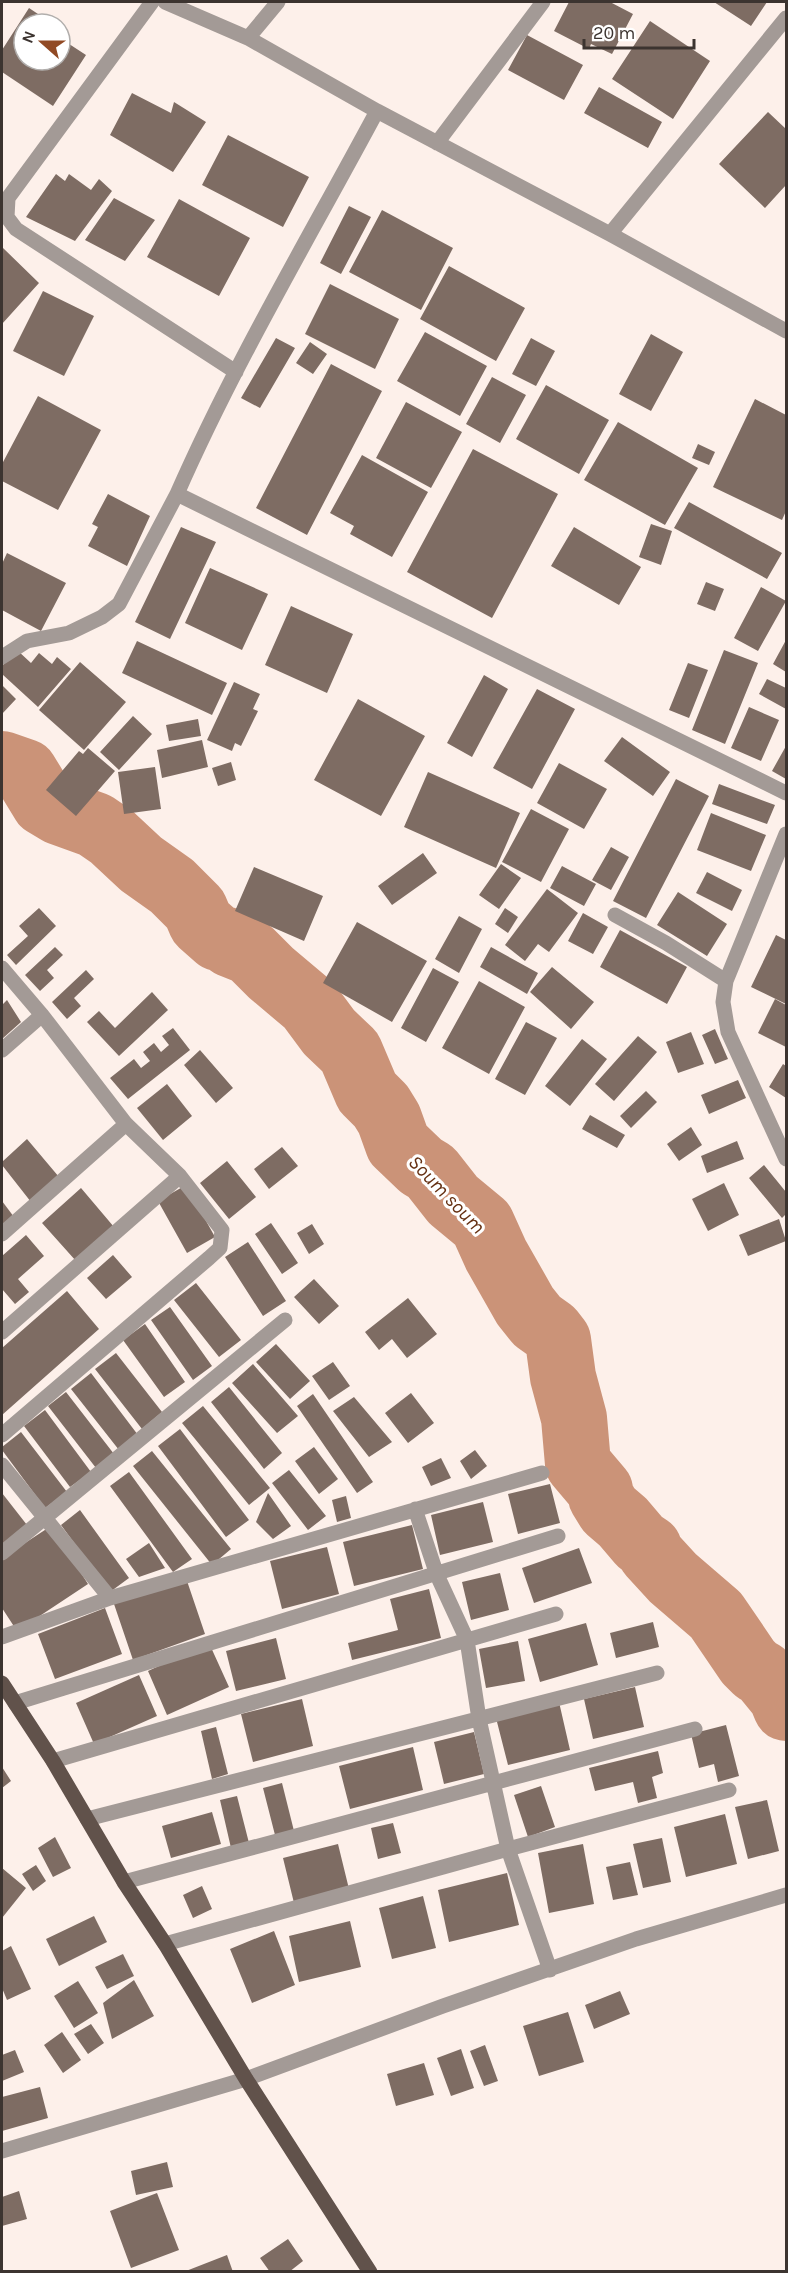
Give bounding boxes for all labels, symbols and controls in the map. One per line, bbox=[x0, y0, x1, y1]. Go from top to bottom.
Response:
north arrow bbox=[12, 12, 72, 72]
scale bar bbox=[584, 12, 694, 50]
text: 20 m bbox=[593, 22, 635, 44]
text: N bbox=[18, 28, 39, 46]
water label: Soum soum bbox=[404, 1150, 490, 1238]

